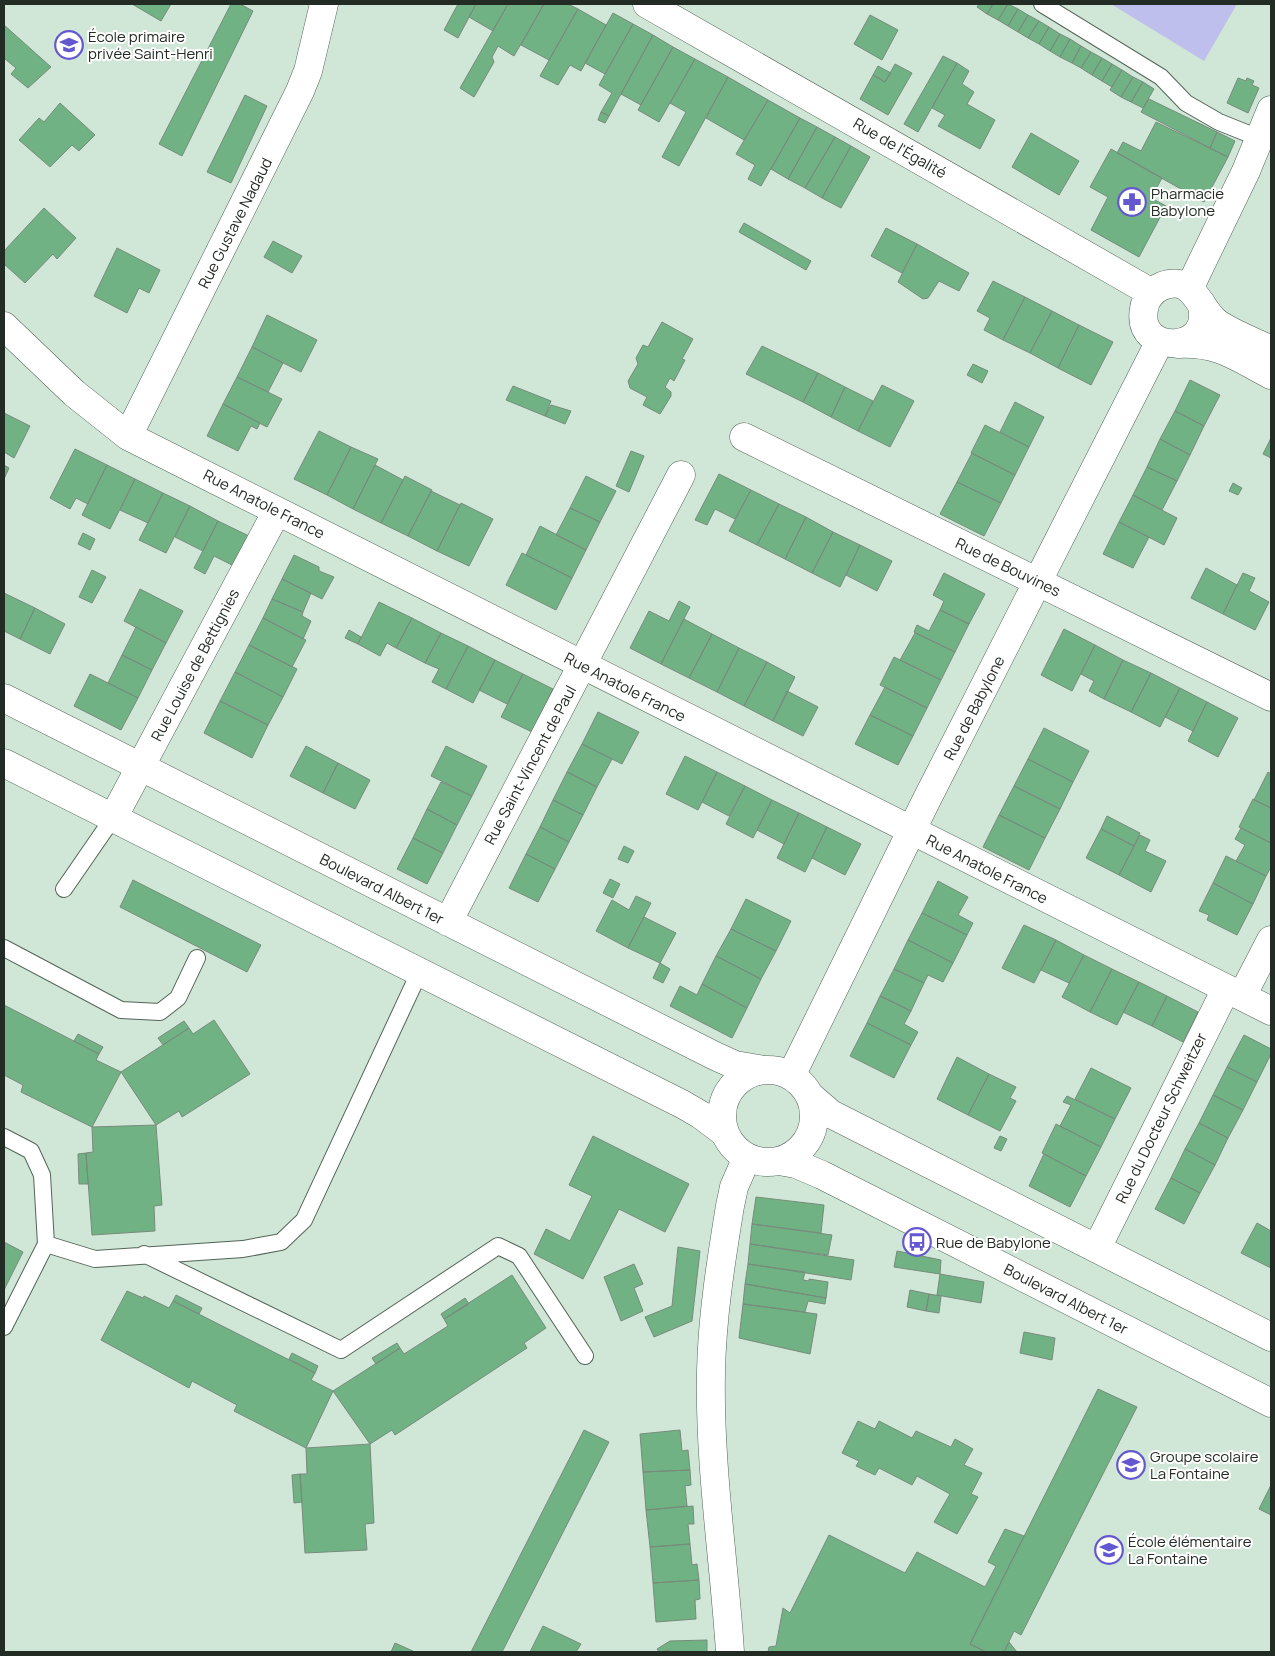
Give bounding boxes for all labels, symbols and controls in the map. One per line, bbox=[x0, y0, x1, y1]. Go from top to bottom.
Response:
place label: École primaire privée Saint-Henri bbox=[88, 26, 213, 64]
school or university icon: École primaire privée Saint-Henri bbox=[54, 30, 84, 60]
street label: Rue de l'Égalité bbox=[849, 113, 951, 183]
street label: Rue Gustave Nadaud bbox=[193, 154, 277, 292]
place label: Pharmacie Babylone bbox=[1151, 183, 1224, 221]
pharmacy icon: Pharmacie Babylone bbox=[1117, 187, 1147, 217]
street label: Rue Anatole France bbox=[200, 464, 328, 544]
street label: Rue de Bouvines bbox=[952, 532, 1064, 602]
street label: Rue Louise de Bettignies bbox=[146, 585, 244, 745]
street label: Rue Anatole France bbox=[561, 647, 689, 727]
street label: Rue de Babylone bbox=[939, 652, 1009, 764]
street label: Rue Saint-Vincent de Paul bbox=[479, 682, 581, 848]
street label: Rue Anatole France bbox=[923, 829, 1051, 909]
street label: Boulevard Albert 1er bbox=[316, 849, 448, 930]
street label: Rue du Docteur Schweitzer bbox=[1110, 1029, 1212, 1207]
bus stop icon: Rue de Babylone bbox=[902, 1227, 932, 1257]
place label: Rue de Babylone bbox=[936, 1232, 1051, 1253]
street label: Boulevard Albert 1er bbox=[1000, 1259, 1132, 1340]
place label: Groupe scolaire La Fontaine bbox=[1150, 1446, 1259, 1484]
school or university icon: Groupe scolaire La Fontaine bbox=[1116, 1450, 1146, 1480]
place label: École élémentaire La Fontaine bbox=[1128, 1531, 1252, 1569]
school or university icon: École élémentaire La Fontaine bbox=[1094, 1535, 1124, 1565]

